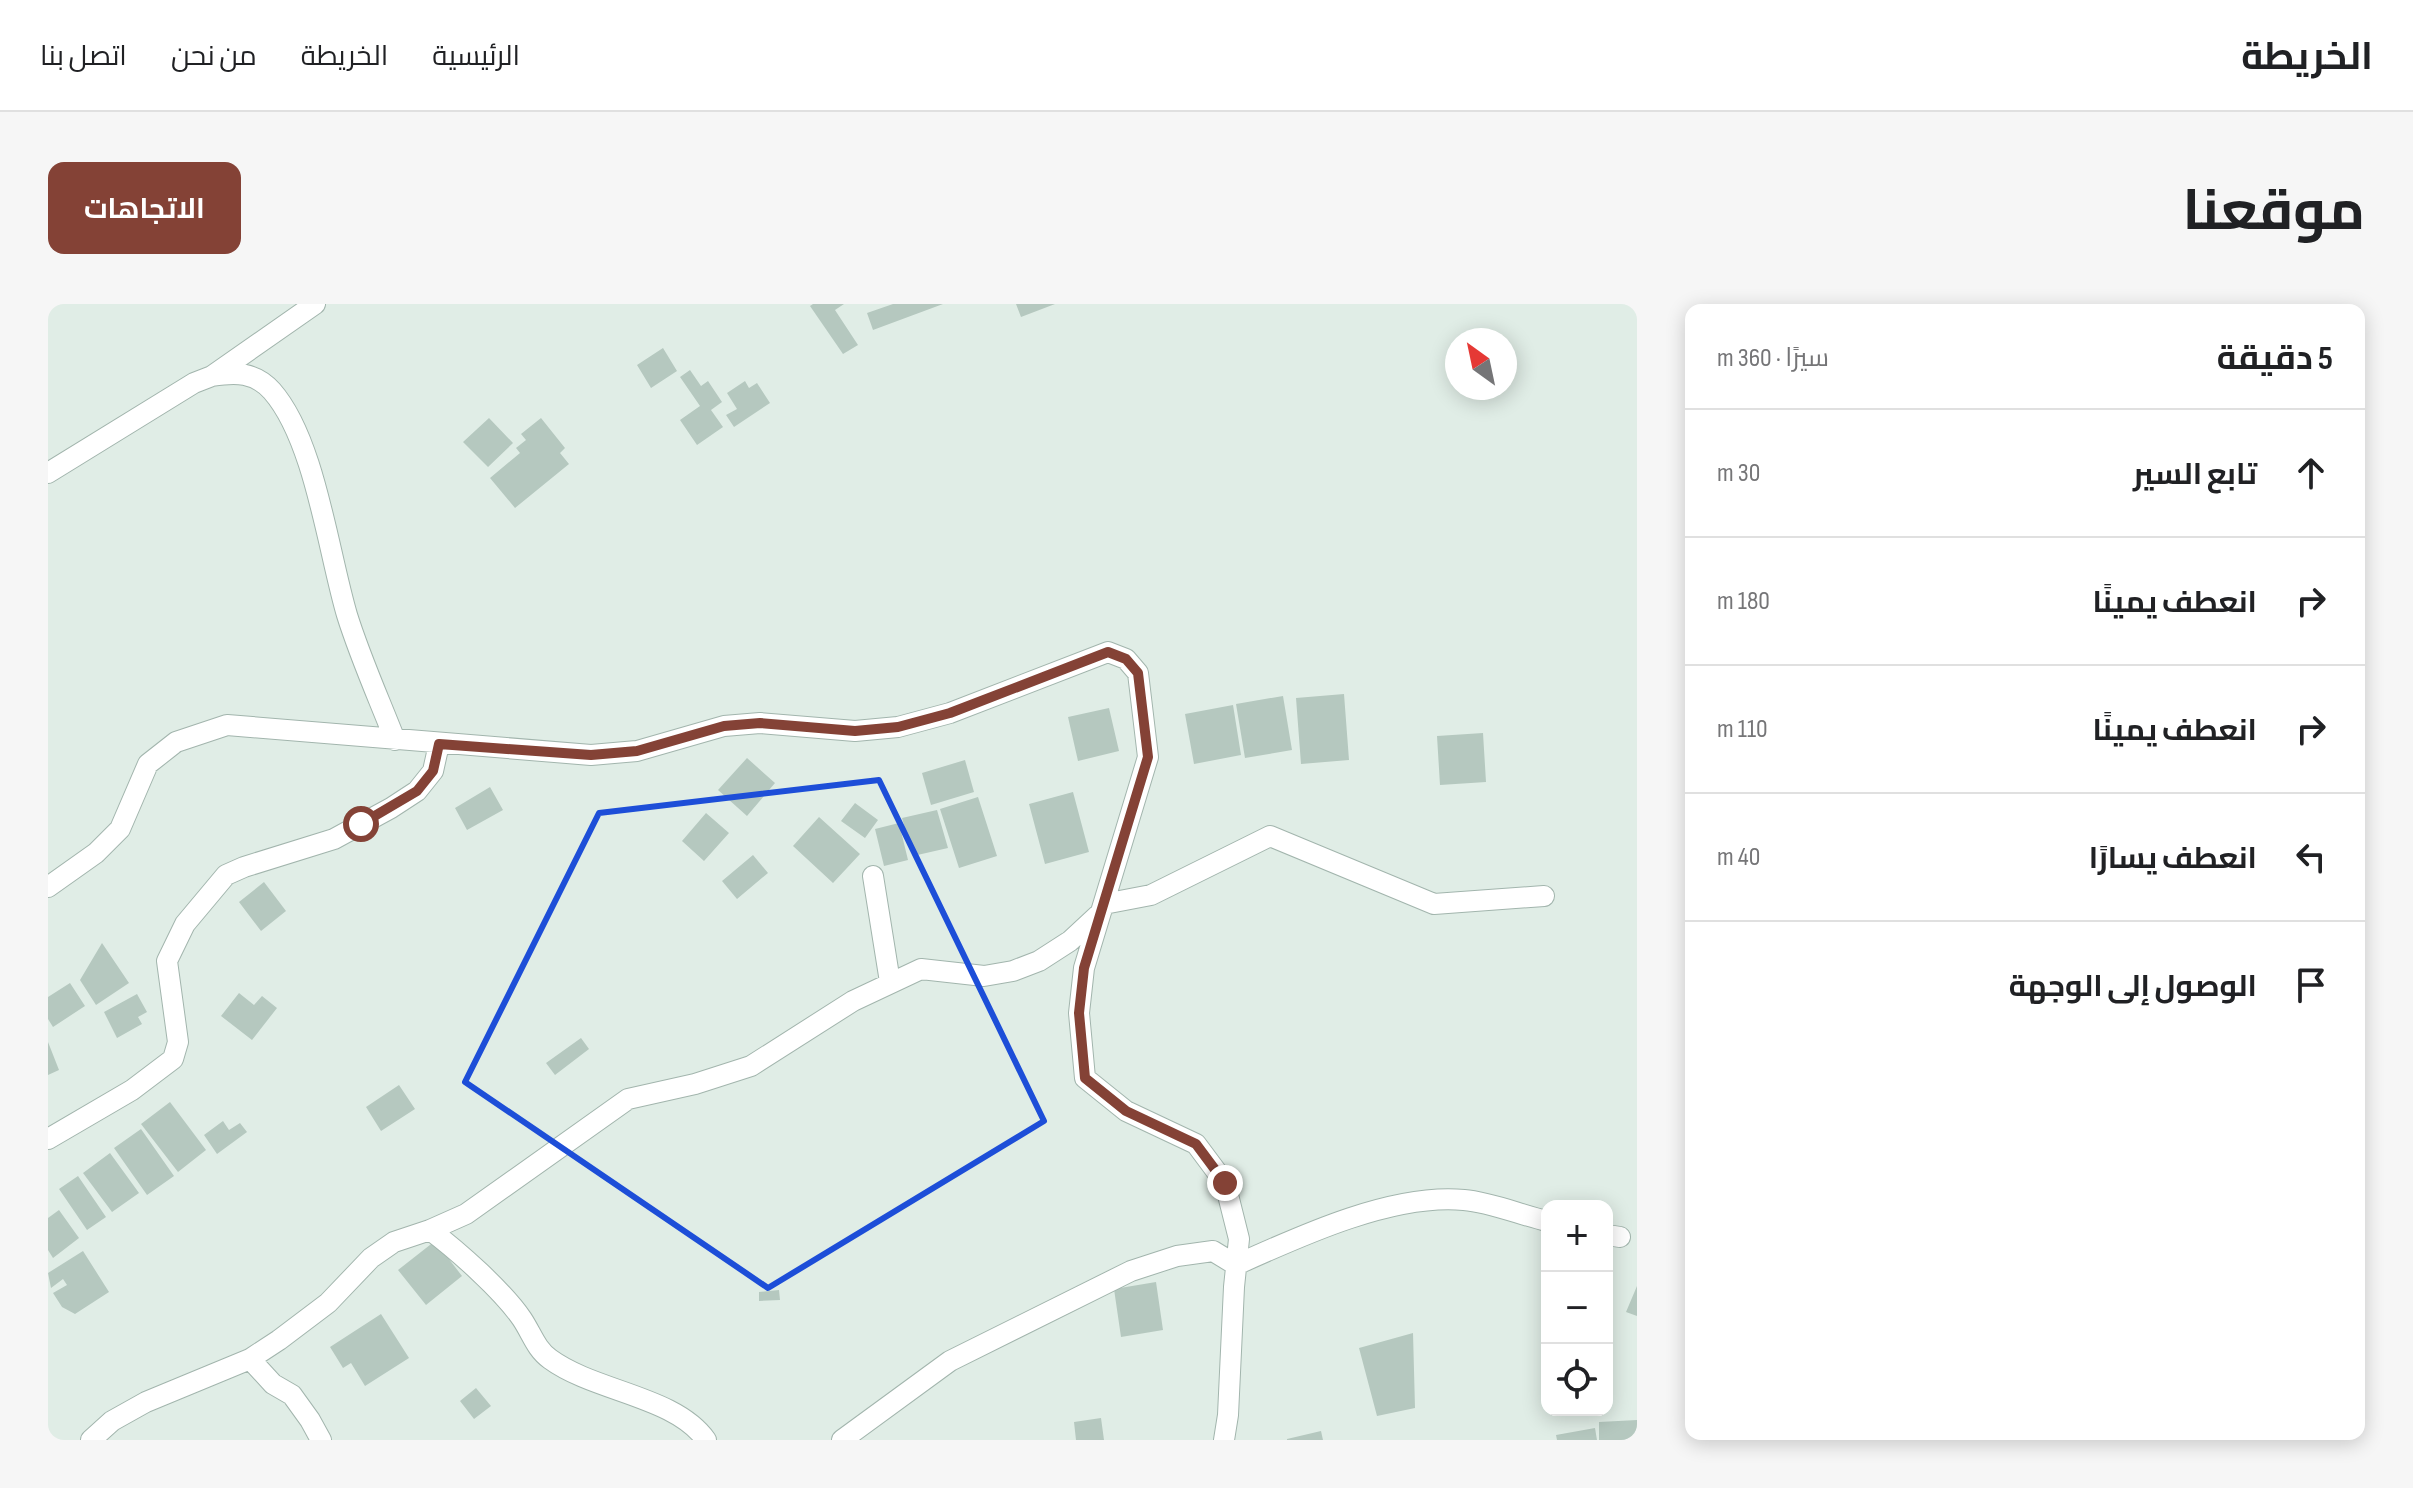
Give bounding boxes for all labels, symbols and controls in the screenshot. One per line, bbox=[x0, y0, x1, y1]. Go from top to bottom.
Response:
text: الخريطة bbox=[2241, 35, 2373, 80]
text: اتصل بنا bbox=[40, 40, 127, 73]
text: من نحن bbox=[171, 40, 257, 73]
text: الخريطة bbox=[301, 40, 388, 73]
text: الرئيسية bbox=[432, 40, 520, 73]
button: الاتجاهات bbox=[48, 162, 241, 254]
text: موقعنا bbox=[2182, 179, 2365, 246]
north arrow bbox=[1445, 328, 1517, 400]
text: 5 دقيقة bbox=[2217, 338, 2333, 379]
text: سيرًا · 360 m bbox=[1717, 343, 1829, 374]
icon: ahead bbox=[2289, 451, 2333, 495]
text: تابع السير bbox=[2133, 457, 2257, 493]
text: 30 m bbox=[1717, 458, 1760, 489]
icon: right bbox=[2289, 579, 2333, 623]
text: انعطف يمينًا bbox=[2092, 585, 2257, 621]
text: 180 m bbox=[1717, 586, 1770, 617]
icon: right bbox=[2289, 707, 2333, 751]
text: انعطف يمينًا bbox=[2092, 713, 2257, 749]
text: 110 m bbox=[1717, 714, 1768, 745]
route start bbox=[343, 806, 379, 842]
icon: left bbox=[2289, 835, 2333, 879]
text: انعطف يسارًا bbox=[2089, 841, 2257, 877]
text: 40 m bbox=[1717, 842, 1760, 873]
icon: arrive bbox=[2289, 963, 2333, 1007]
text: الوصول إلى الوجهة bbox=[2009, 969, 2257, 1005]
route end bbox=[1207, 1165, 1243, 1201]
map controls bbox=[1541, 1200, 1613, 1416]
button: + bbox=[1541, 1200, 1613, 1272]
button: − bbox=[1541, 1272, 1613, 1344]
button: locate bbox=[1541, 1344, 1613, 1416]

